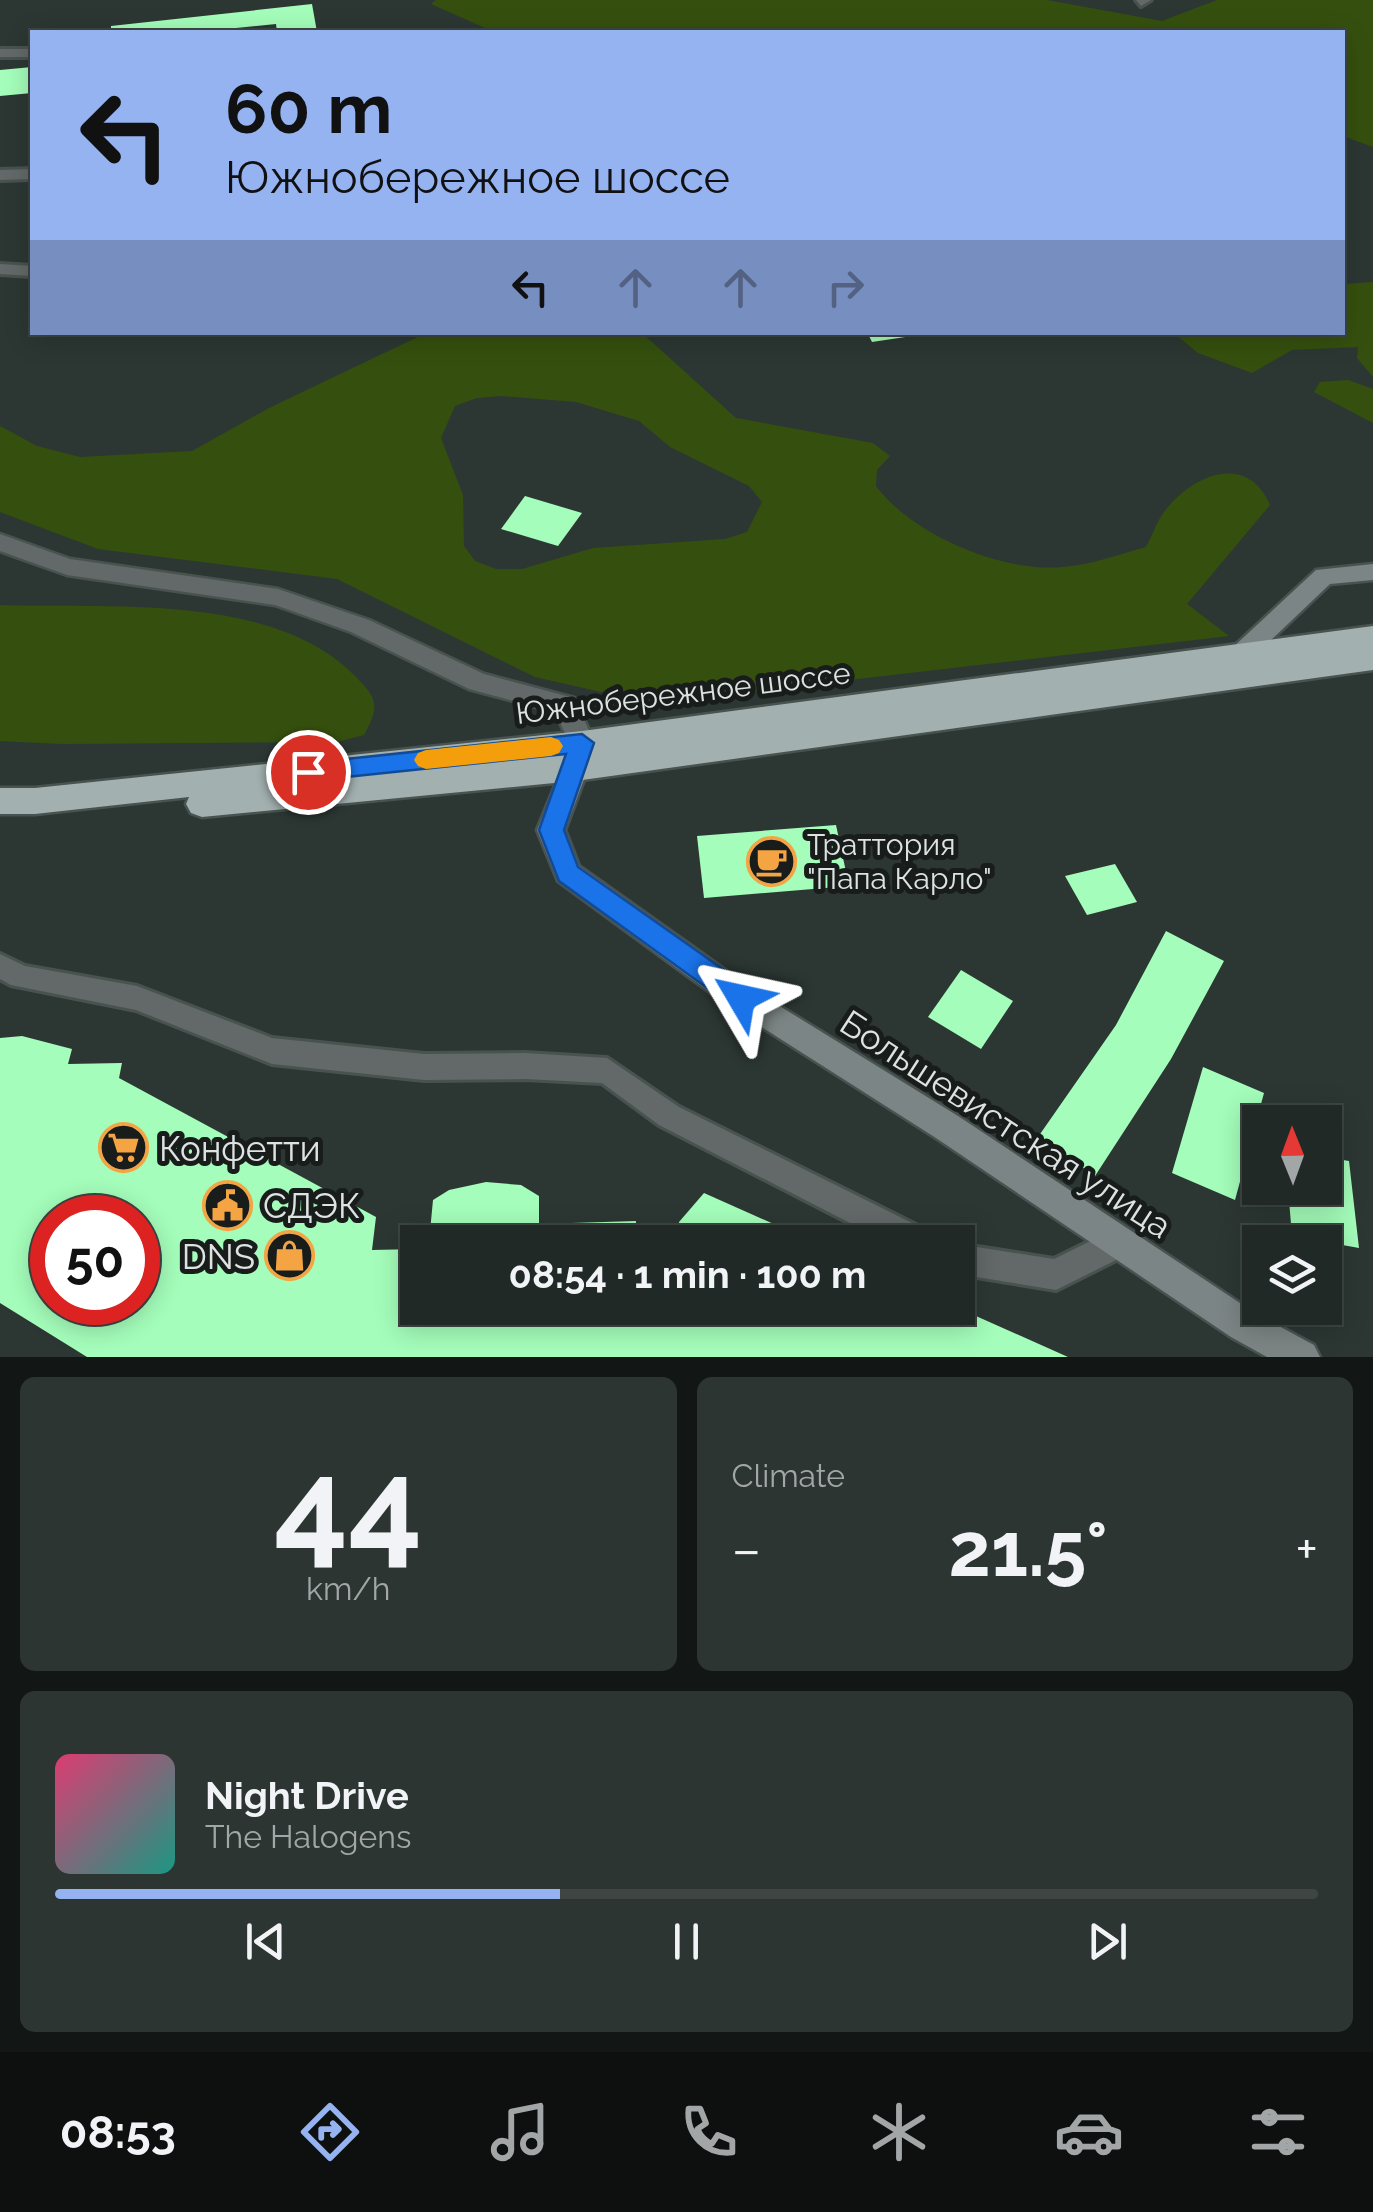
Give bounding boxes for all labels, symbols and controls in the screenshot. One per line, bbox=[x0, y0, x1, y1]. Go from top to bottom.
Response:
text: 60 m bbox=[225, 67, 392, 149]
icon: left bbox=[60, 70, 190, 200]
text: Южнобережное шоссе bbox=[225, 151, 730, 204]
icon: left bbox=[503, 260, 558, 315]
icon: ahead bbox=[608, 260, 663, 315]
icon: ahead bbox=[713, 260, 768, 315]
icon: right bbox=[818, 260, 873, 315]
street label: Южнобережное шоссе bbox=[514, 655, 852, 731]
pin bbox=[266, 730, 351, 815]
icon: arrive bbox=[281, 745, 336, 800]
place label: Траттория "Папа Карло" bbox=[807, 827, 992, 896]
cafe icon: Траттория "Папа Карло" bbox=[746, 835, 798, 887]
position arrow bbox=[689, 946, 793, 1050]
street label: Большевистская улица bbox=[833, 1002, 1179, 1246]
north arrow bbox=[1242, 1105, 1342, 1205]
map controls bbox=[1242, 1105, 1342, 1325]
supermarket icon: Конфетти bbox=[98, 1122, 150, 1174]
place label: Конфетти bbox=[159, 1128, 321, 1169]
public building icon: СДЭК bbox=[202, 1179, 254, 1231]
place label: СДЭК bbox=[263, 1185, 360, 1226]
speed limit sign: 50 bbox=[30, 1195, 160, 1325]
button: layers bbox=[1242, 1225, 1342, 1325]
shop icon: DNS bbox=[264, 1230, 316, 1282]
place label: DNS bbox=[182, 1236, 255, 1277]
text: 08:54 · 1 min · 100 m bbox=[509, 1252, 866, 1297]
text: 44 bbox=[274, 1429, 422, 1581]
text: Climate bbox=[732, 1457, 845, 1494]
text: 21.5° bbox=[949, 1505, 1108, 1594]
text: − bbox=[732, 1517, 761, 1582]
text: + bbox=[1295, 1517, 1318, 1582]
text: km/h bbox=[306, 1570, 390, 1607]
text: Night Drive bbox=[205, 1773, 409, 1818]
text: The Halogens bbox=[205, 1818, 411, 1855]
icon: previous bbox=[238, 1914, 293, 1969]
icon: pause bbox=[659, 1914, 714, 1969]
icon: next bbox=[1080, 1914, 1135, 1969]
icon: directions bbox=[295, 2097, 365, 2167]
icon: music bbox=[485, 2097, 555, 2167]
icon: phone bbox=[674, 2097, 744, 2167]
icon: climate bbox=[864, 2097, 934, 2167]
icon: car bbox=[1054, 2097, 1124, 2167]
icon: filters bbox=[1243, 2097, 1313, 2167]
text: 08:53 bbox=[60, 2106, 176, 2159]

